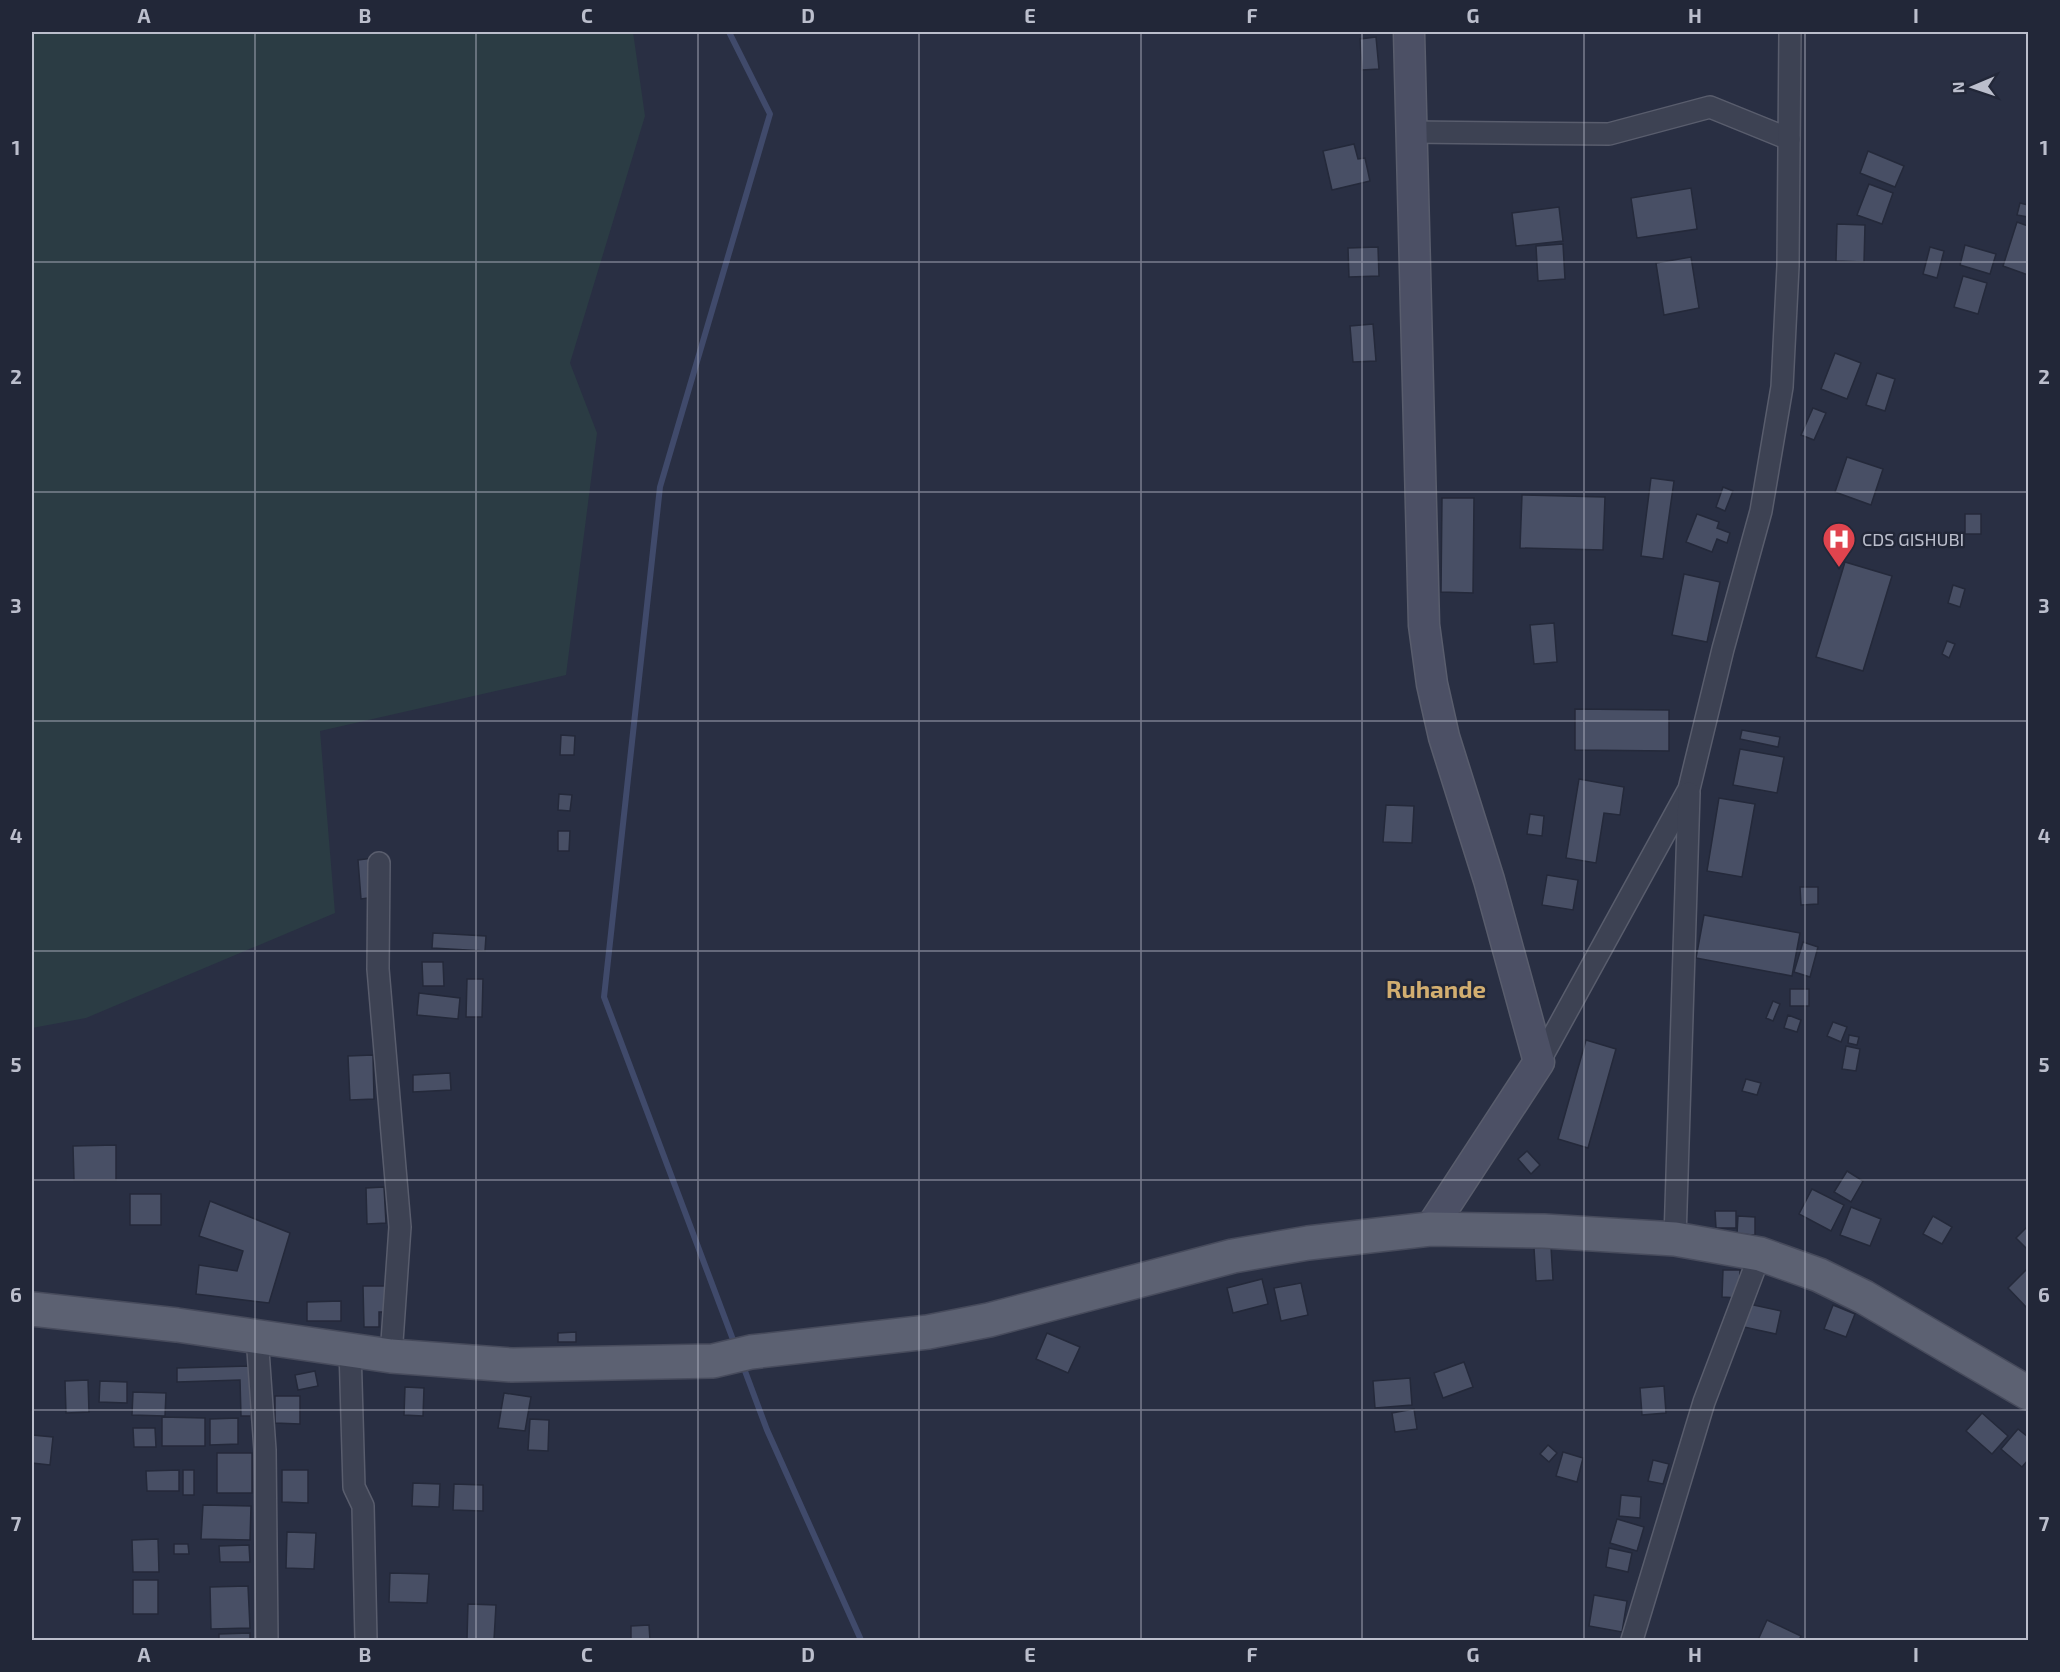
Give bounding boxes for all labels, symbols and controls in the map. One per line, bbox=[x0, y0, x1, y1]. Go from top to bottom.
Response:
text: A bbox=[137, 3, 151, 27]
text: B bbox=[359, 3, 371, 27]
text: C bbox=[581, 3, 593, 27]
text: D bbox=[801, 3, 815, 27]
text: E bbox=[1024, 3, 1036, 27]
text: F bbox=[1246, 3, 1258, 27]
text: G bbox=[1467, 3, 1479, 27]
text: H bbox=[1688, 3, 1702, 27]
text: I bbox=[1913, 3, 1919, 27]
north arrow bbox=[1943, 57, 2003, 117]
text: N bbox=[1948, 81, 1967, 94]
text: 1 bbox=[12, 135, 20, 159]
text: 1 bbox=[2040, 135, 2048, 159]
text: 2 bbox=[10, 364, 22, 388]
text: 2 bbox=[2038, 364, 2050, 388]
hospital icon: CDS GISHUBI bbox=[1821, 521, 1857, 568]
place label: CDS GISHUBI bbox=[1862, 528, 1964, 550]
text: 3 bbox=[10, 593, 22, 617]
text: 3 bbox=[2038, 593, 2050, 617]
text: 4 bbox=[10, 823, 23, 847]
text: 4 bbox=[2038, 823, 2051, 847]
district label: Ruhande bbox=[1386, 974, 1486, 1003]
text: 5 bbox=[10, 1052, 22, 1076]
text: 5 bbox=[2038, 1052, 2050, 1076]
text: 6 bbox=[10, 1282, 22, 1306]
text: 6 bbox=[2038, 1282, 2050, 1306]
text: 7 bbox=[11, 1511, 22, 1535]
text: 7 bbox=[2039, 1511, 2050, 1535]
text: A bbox=[137, 1642, 151, 1666]
text: B bbox=[359, 1642, 371, 1666]
text: C bbox=[581, 1642, 593, 1666]
text: D bbox=[801, 1642, 815, 1666]
text: E bbox=[1024, 1642, 1036, 1666]
text: F bbox=[1246, 1642, 1258, 1666]
text: G bbox=[1467, 1642, 1479, 1666]
text: H bbox=[1688, 1642, 1702, 1666]
text: I bbox=[1913, 1642, 1919, 1666]

